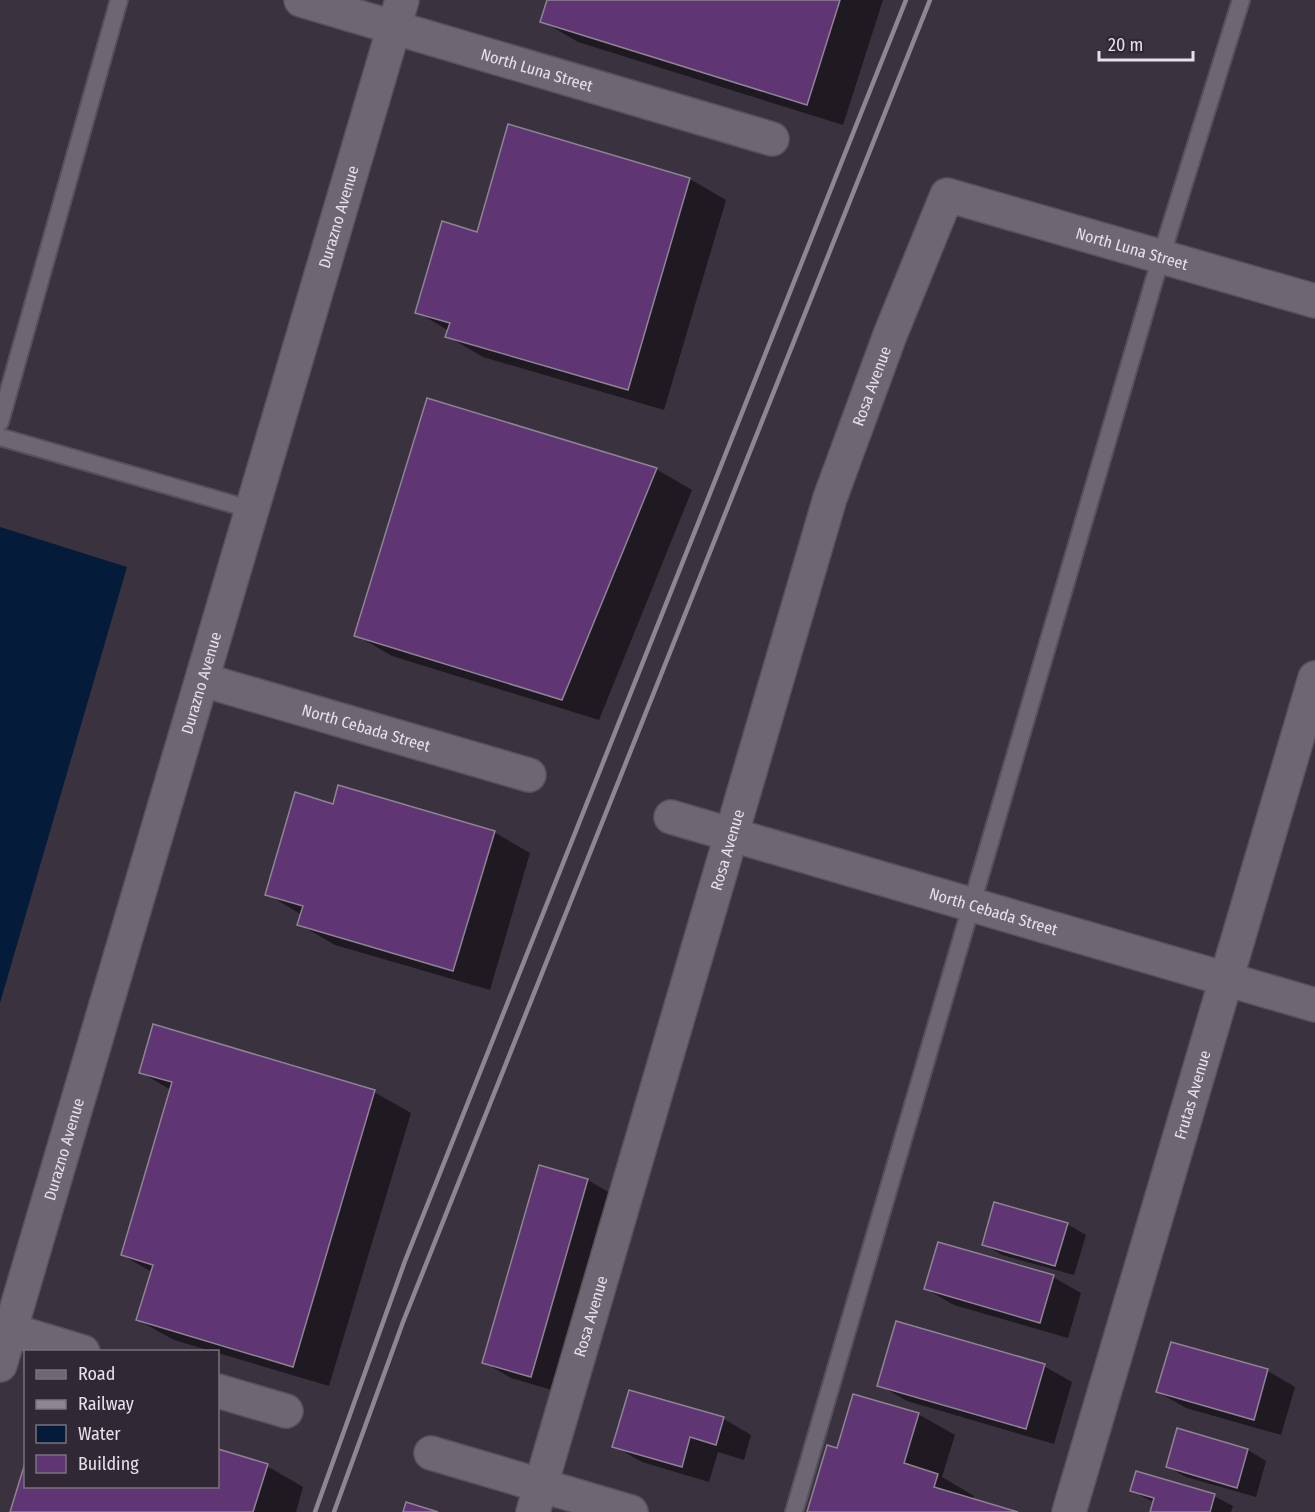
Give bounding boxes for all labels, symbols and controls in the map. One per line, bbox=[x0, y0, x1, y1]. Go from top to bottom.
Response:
scale bar bbox=[1099, 24, 1194, 62]
text: 20 m bbox=[1108, 34, 1143, 56]
street label: North Luna Street bbox=[479, 45, 596, 96]
street label: Durazno Avenue bbox=[315, 163, 363, 270]
street label: North Luna Street bbox=[1074, 224, 1191, 274]
street label: Rosa Avenue bbox=[848, 344, 895, 429]
street label: Durazno Avenue bbox=[177, 630, 225, 736]
street label: North Cebada Street bbox=[300, 700, 433, 756]
street label: Rosa Avenue bbox=[707, 807, 748, 893]
street label: North Cebada Street bbox=[927, 884, 1060, 940]
street label: Frutas Avenue bbox=[1170, 1048, 1215, 1142]
street label: Durazno Avenue bbox=[40, 1096, 88, 1203]
street label: Rosa Avenue bbox=[570, 1274, 612, 1359]
legend bbox=[24, 1350, 219, 1488]
text: Road bbox=[78, 1363, 115, 1385]
text: Railway bbox=[78, 1393, 134, 1415]
text: Water bbox=[78, 1423, 121, 1445]
text: Building bbox=[78, 1453, 139, 1475]

